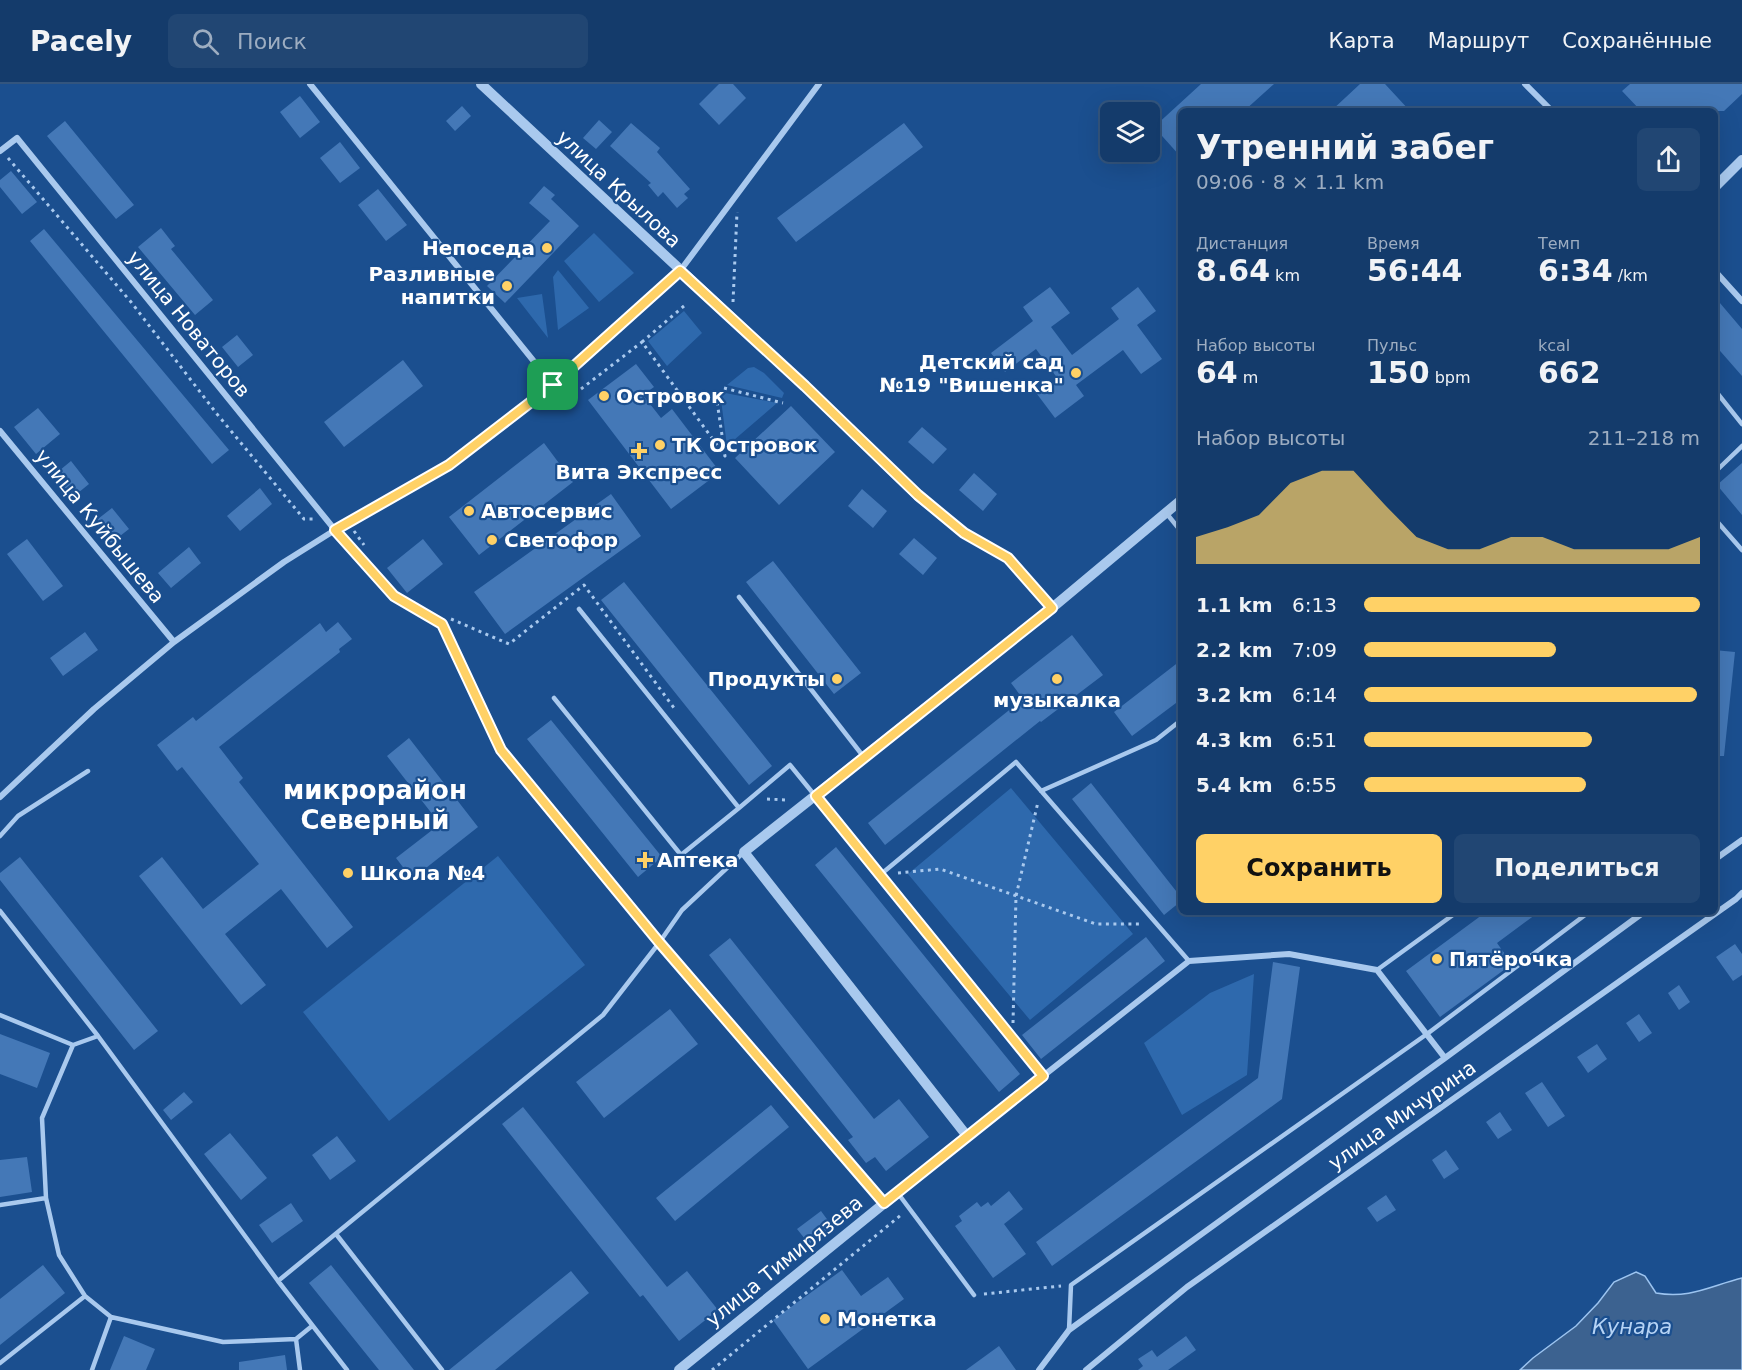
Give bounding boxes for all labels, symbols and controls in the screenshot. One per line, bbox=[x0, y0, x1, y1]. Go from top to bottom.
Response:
search box bbox=[168, 14, 588, 68]
text: Pacely bbox=[30, 25, 132, 58]
icon: search bbox=[189, 25, 222, 58]
text: Поиск bbox=[237, 29, 307, 54]
text: Карта bbox=[1329, 29, 1395, 53]
text: Маршрут bbox=[1428, 29, 1529, 53]
text: Сохранённые bbox=[1562, 29, 1712, 53]
map controls bbox=[1100, 102, 1160, 162]
button: layers bbox=[1100, 102, 1160, 162]
street label: улица Крылова bbox=[552, 125, 686, 253]
text: Утренний забег bbox=[1196, 128, 1494, 167]
button: share bbox=[1637, 128, 1700, 191]
text: 09:06 · 8 × 1.1 km bbox=[1196, 170, 1384, 194]
text: Дистанция bbox=[1196, 234, 1288, 253]
text: Время bbox=[1367, 234, 1420, 253]
text: Темп bbox=[1538, 234, 1580, 253]
place label: Непоседа bbox=[422, 236, 535, 260]
marker: Непоседа bbox=[540, 241, 554, 255]
street label: улица Новаторов bbox=[122, 246, 256, 402]
text: 8.64 bbox=[1196, 253, 1270, 288]
text: 56:44 bbox=[1367, 253, 1463, 288]
text: 6:34 bbox=[1538, 253, 1613, 288]
place label: Разливные напитки bbox=[368, 262, 495, 309]
text: km bbox=[1270, 266, 1300, 285]
text: /km bbox=[1613, 266, 1648, 285]
marker: Разливные напитки bbox=[500, 279, 514, 293]
text: Набор высоты bbox=[1196, 336, 1315, 355]
text: Пульс bbox=[1367, 336, 1417, 355]
text: kcal bbox=[1538, 336, 1570, 355]
place label: Детский сад №19 "Вишенка" bbox=[879, 350, 1064, 397]
text: 64 bbox=[1196, 355, 1238, 390]
text: 150 bbox=[1367, 355, 1430, 390]
text: 662 bbox=[1538, 355, 1601, 390]
pin bbox=[527, 359, 578, 410]
marker: Детский сад №19 "Вишенка" bbox=[1069, 366, 1083, 380]
icon: arrive bbox=[536, 368, 569, 401]
text: m bbox=[1238, 368, 1258, 387]
text: bpm bbox=[1430, 368, 1471, 387]
place label: Островок bbox=[616, 384, 725, 408]
marker: Островок bbox=[597, 389, 611, 403]
text: Набор высоты bbox=[1196, 426, 1345, 450]
text: 211–218 m bbox=[1588, 426, 1700, 450]
place label: ТК Островок bbox=[672, 433, 818, 457]
marker: ТК Островок bbox=[653, 438, 667, 452]
street label: улица Куйбышева bbox=[30, 444, 170, 608]
marker: Вита Экспресс bbox=[632, 444, 646, 458]
place label: Вита Экспресс bbox=[556, 460, 722, 484]
place label: Автосервис bbox=[481, 499, 613, 523]
marker: Автосервис bbox=[462, 504, 476, 518]
place label: Светофор bbox=[504, 528, 618, 552]
marker: Светофор bbox=[485, 533, 499, 547]
text: 1.1 km bbox=[1196, 593, 1273, 617]
text: 6:13 bbox=[1292, 593, 1337, 617]
text: 2.2 km bbox=[1196, 638, 1273, 662]
text: 7:09 bbox=[1292, 638, 1337, 662]
place label: Продукты bbox=[708, 667, 825, 691]
marker: Продукты bbox=[830, 672, 844, 686]
marker: музыкалка bbox=[1050, 672, 1064, 686]
text: 3.2 km bbox=[1196, 683, 1273, 707]
text: 6:14 bbox=[1292, 683, 1337, 707]
place label: музыкалка bbox=[993, 688, 1121, 712]
text: 4.3 km bbox=[1196, 728, 1273, 752]
text: 6:51 bbox=[1292, 728, 1337, 752]
text: 5.4 km bbox=[1196, 773, 1273, 797]
text: 6:55 bbox=[1292, 773, 1337, 797]
district label: микрорайон Северный bbox=[283, 775, 467, 835]
button: Сохранить bbox=[1196, 834, 1442, 903]
button: Поделиться bbox=[1454, 834, 1700, 903]
place label: Аптека bbox=[657, 848, 739, 872]
marker: Аптека bbox=[638, 853, 652, 867]
place label: Школа №4 bbox=[360, 861, 485, 885]
marker: Школа №4 bbox=[341, 866, 355, 880]
place label: Пятёрочка bbox=[1449, 947, 1573, 971]
marker: Пятёрочка bbox=[1430, 952, 1444, 966]
street label: улица Мичурина bbox=[1324, 1055, 1480, 1175]
street label: улица Тимирязева bbox=[701, 1190, 867, 1332]
place label: Монетка bbox=[837, 1307, 937, 1331]
marker: Монетка bbox=[818, 1312, 832, 1326]
water label: Кунара bbox=[1592, 1315, 1672, 1339]

